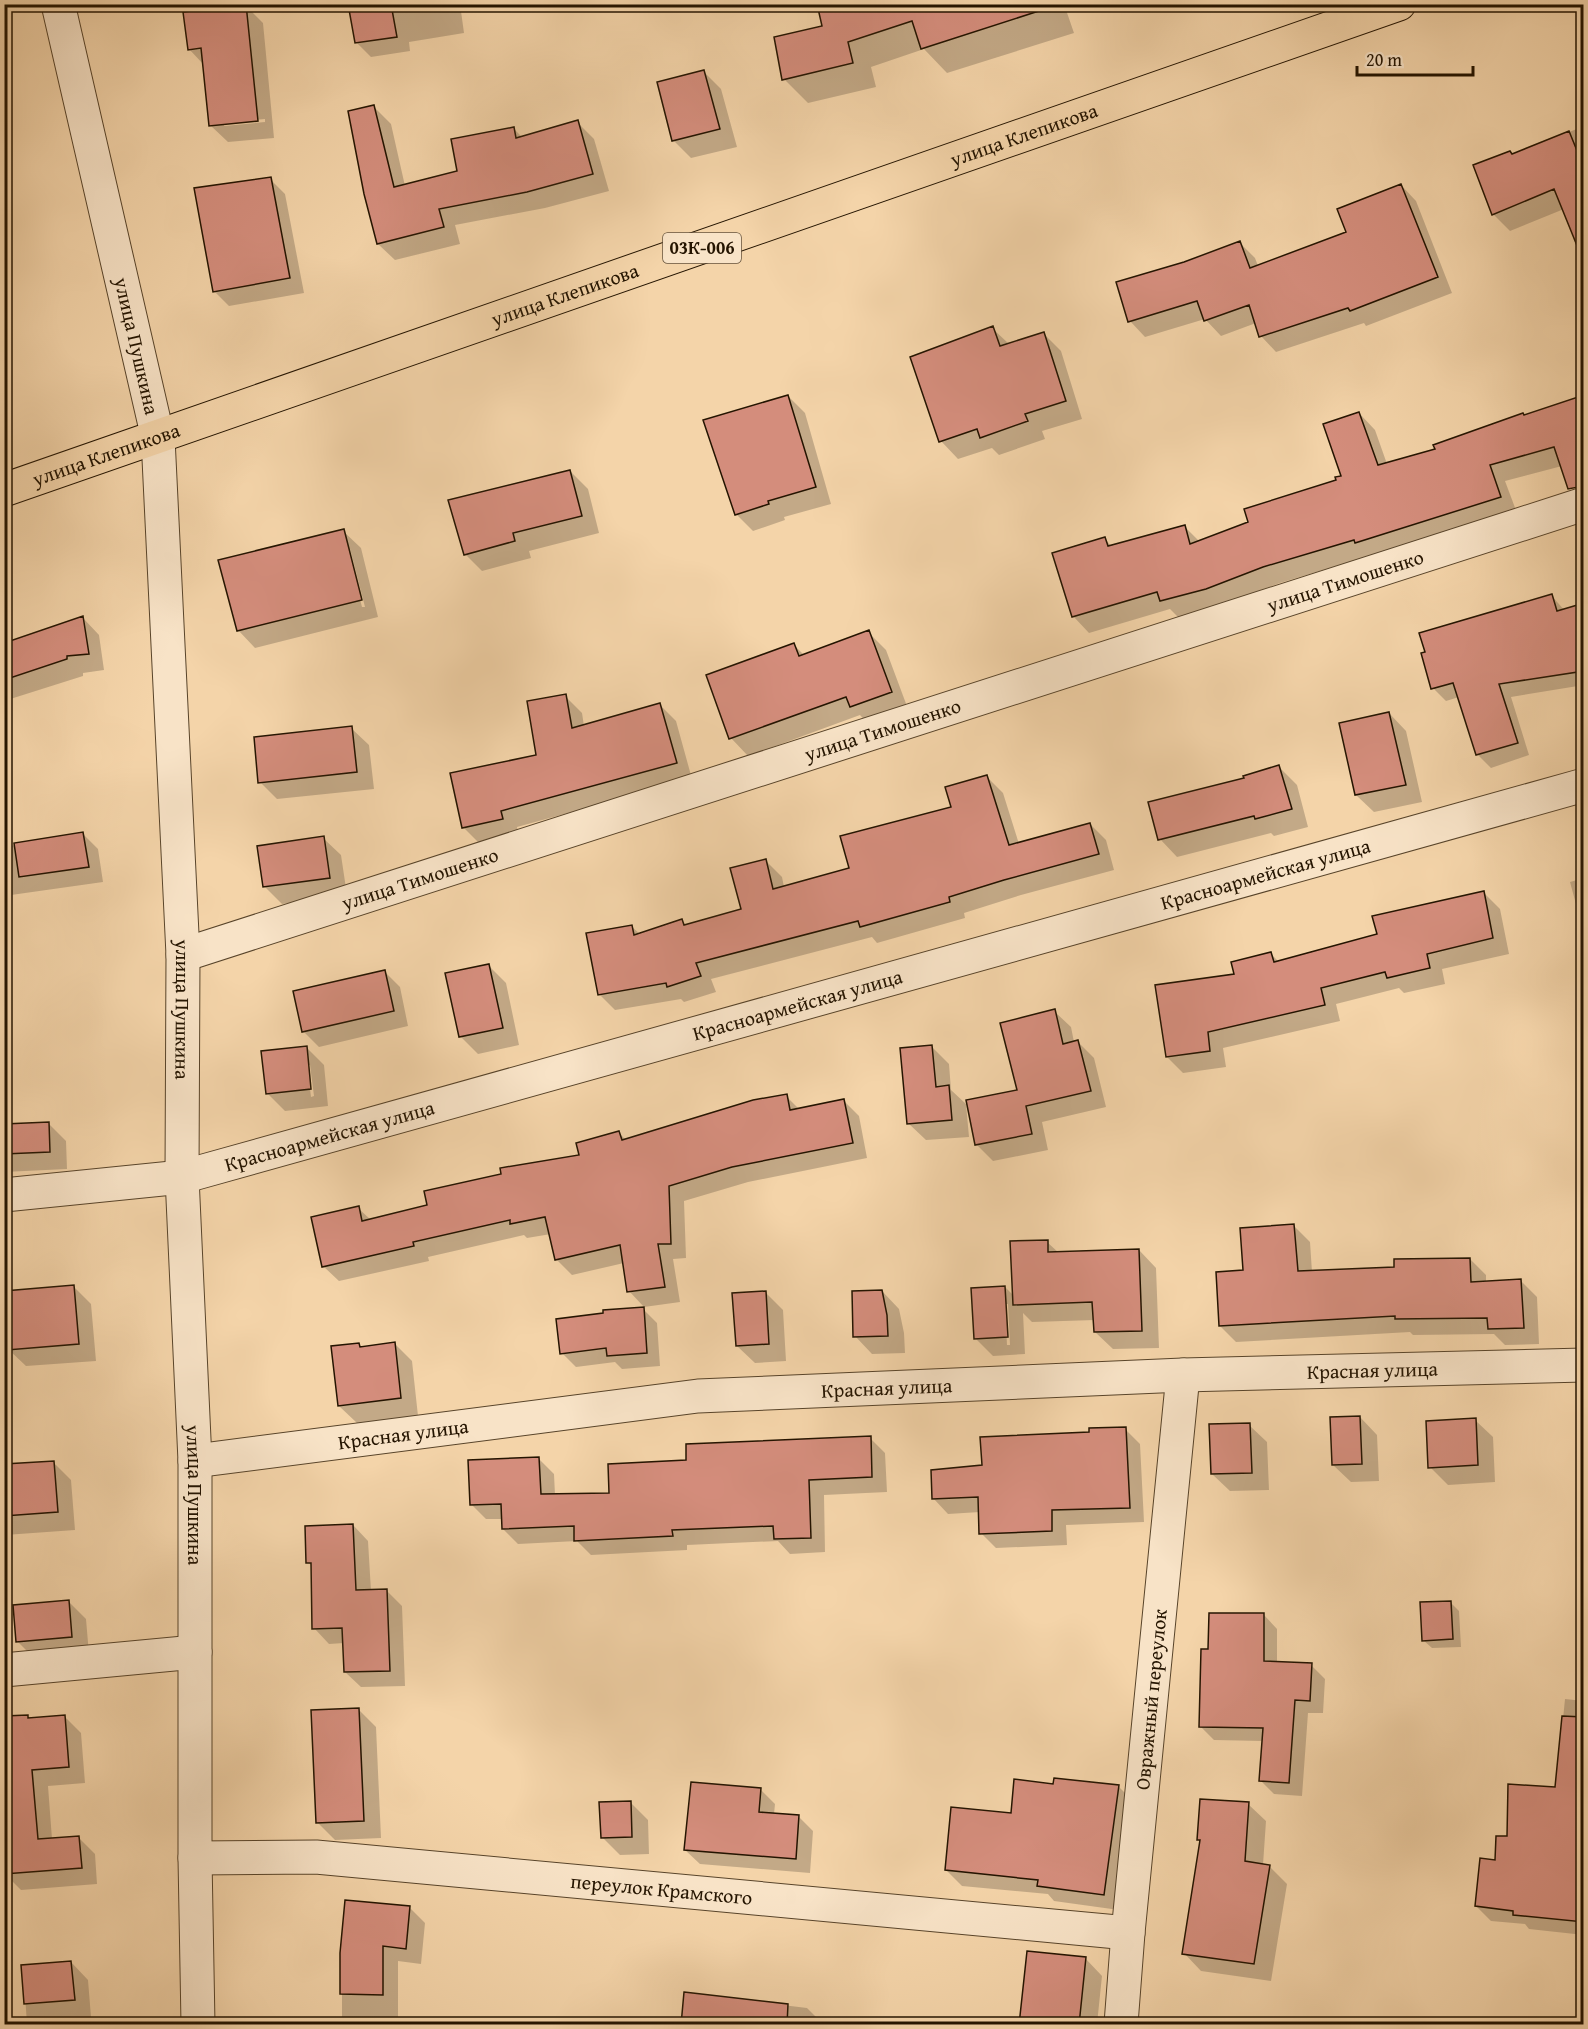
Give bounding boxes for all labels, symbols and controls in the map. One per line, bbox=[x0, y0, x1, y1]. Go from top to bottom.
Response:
scale bar bbox=[1357, 39, 1472, 77]
text: 20 m bbox=[1366, 46, 1402, 73]
street label: улица Клепикова bbox=[945, 95, 1102, 174]
road number: 03К-006 bbox=[663, 233, 741, 263]
street label: улица Клепикова bbox=[486, 255, 643, 334]
street label: улица Пушкина bbox=[107, 273, 167, 418]
street label: улица Клепикова bbox=[27, 415, 184, 493]
street label: улица Тимошенко bbox=[1262, 542, 1427, 619]
street label: улица Тимошенко bbox=[800, 691, 964, 768]
street label: Красноармейская улица bbox=[1157, 830, 1374, 917]
street label: улица Тимошенко bbox=[337, 839, 502, 917]
street label: улица Пушкина bbox=[168, 938, 198, 1080]
street label: Красноармейская улица bbox=[689, 961, 906, 1048]
street label: Красноармейская улица bbox=[221, 1092, 438, 1178]
street label: Красная улица bbox=[1306, 1354, 1439, 1386]
street label: Красная улица bbox=[820, 1370, 953, 1405]
street label: Красная улица bbox=[336, 1411, 471, 1456]
street label: улица Пушкина bbox=[179, 1423, 210, 1566]
street label: Овражный переулок bbox=[1127, 1607, 1174, 1791]
street label: переулок Крамского bbox=[569, 1866, 754, 1912]

